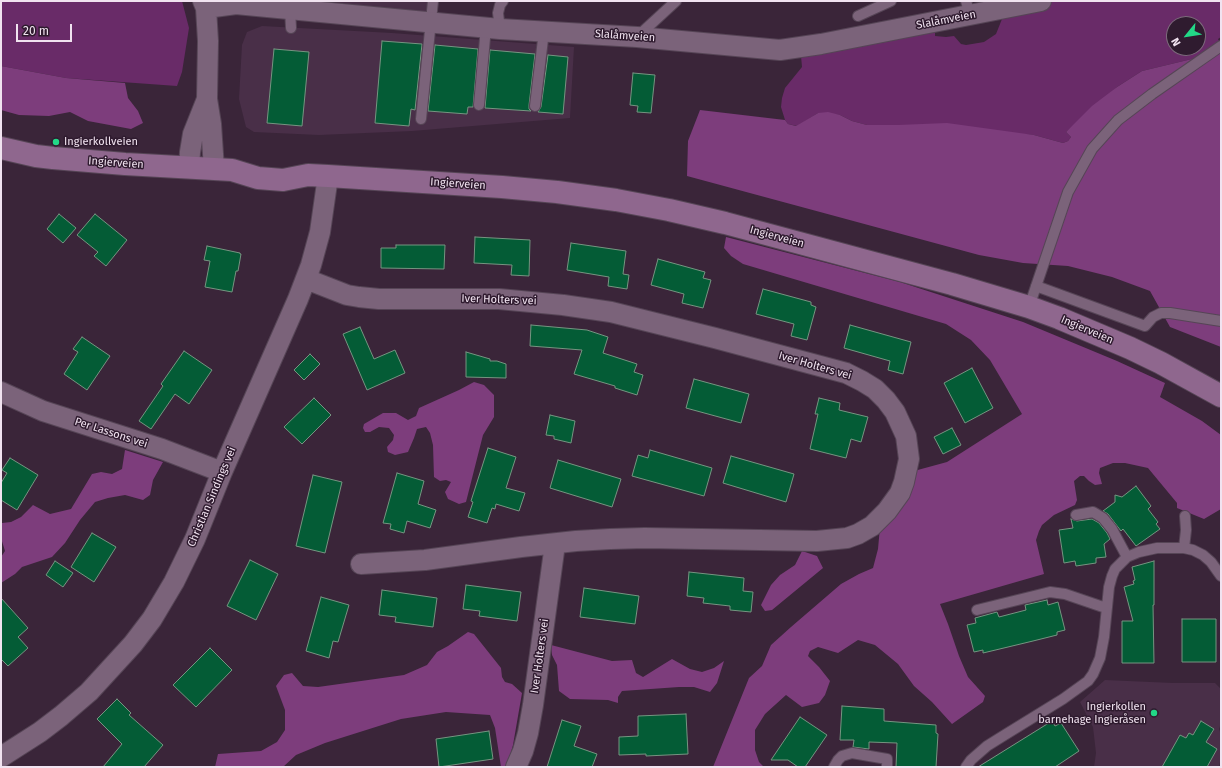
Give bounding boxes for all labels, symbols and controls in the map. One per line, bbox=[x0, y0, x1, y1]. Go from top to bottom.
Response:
street label: Slalåmveien bbox=[915, 8, 977, 32]
scale bar bbox=[18, 16, 74, 42]
north arrow bbox=[1166, 16, 1206, 56]
text: 20 m bbox=[23, 24, 49, 38]
street label: Slalåmveien bbox=[594, 27, 656, 45]
text: N bbox=[1169, 35, 1183, 48]
place label: Ingierkollveien bbox=[64, 135, 138, 149]
marker: Ingierkollveien bbox=[51, 137, 61, 147]
street label: Ingierveien bbox=[88, 154, 144, 172]
street label: Ingierveien bbox=[430, 175, 486, 193]
street label: Ingierveien bbox=[748, 223, 806, 251]
street label: Iver Holters vei bbox=[461, 292, 537, 308]
street label: Ingierveien bbox=[1059, 313, 1115, 347]
street label: Iver Holters vei bbox=[777, 349, 853, 383]
street label: Per Lassons vei bbox=[73, 415, 149, 451]
street label: Christian Sindings vei bbox=[185, 445, 239, 549]
street label: Iver Holters vei bbox=[528, 618, 552, 694]
place label: Ingierkollen barnehage Ingieråsen bbox=[1038, 700, 1146, 726]
marker: Ingierkollen barnehage Ingieråsen bbox=[1149, 708, 1159, 718]

